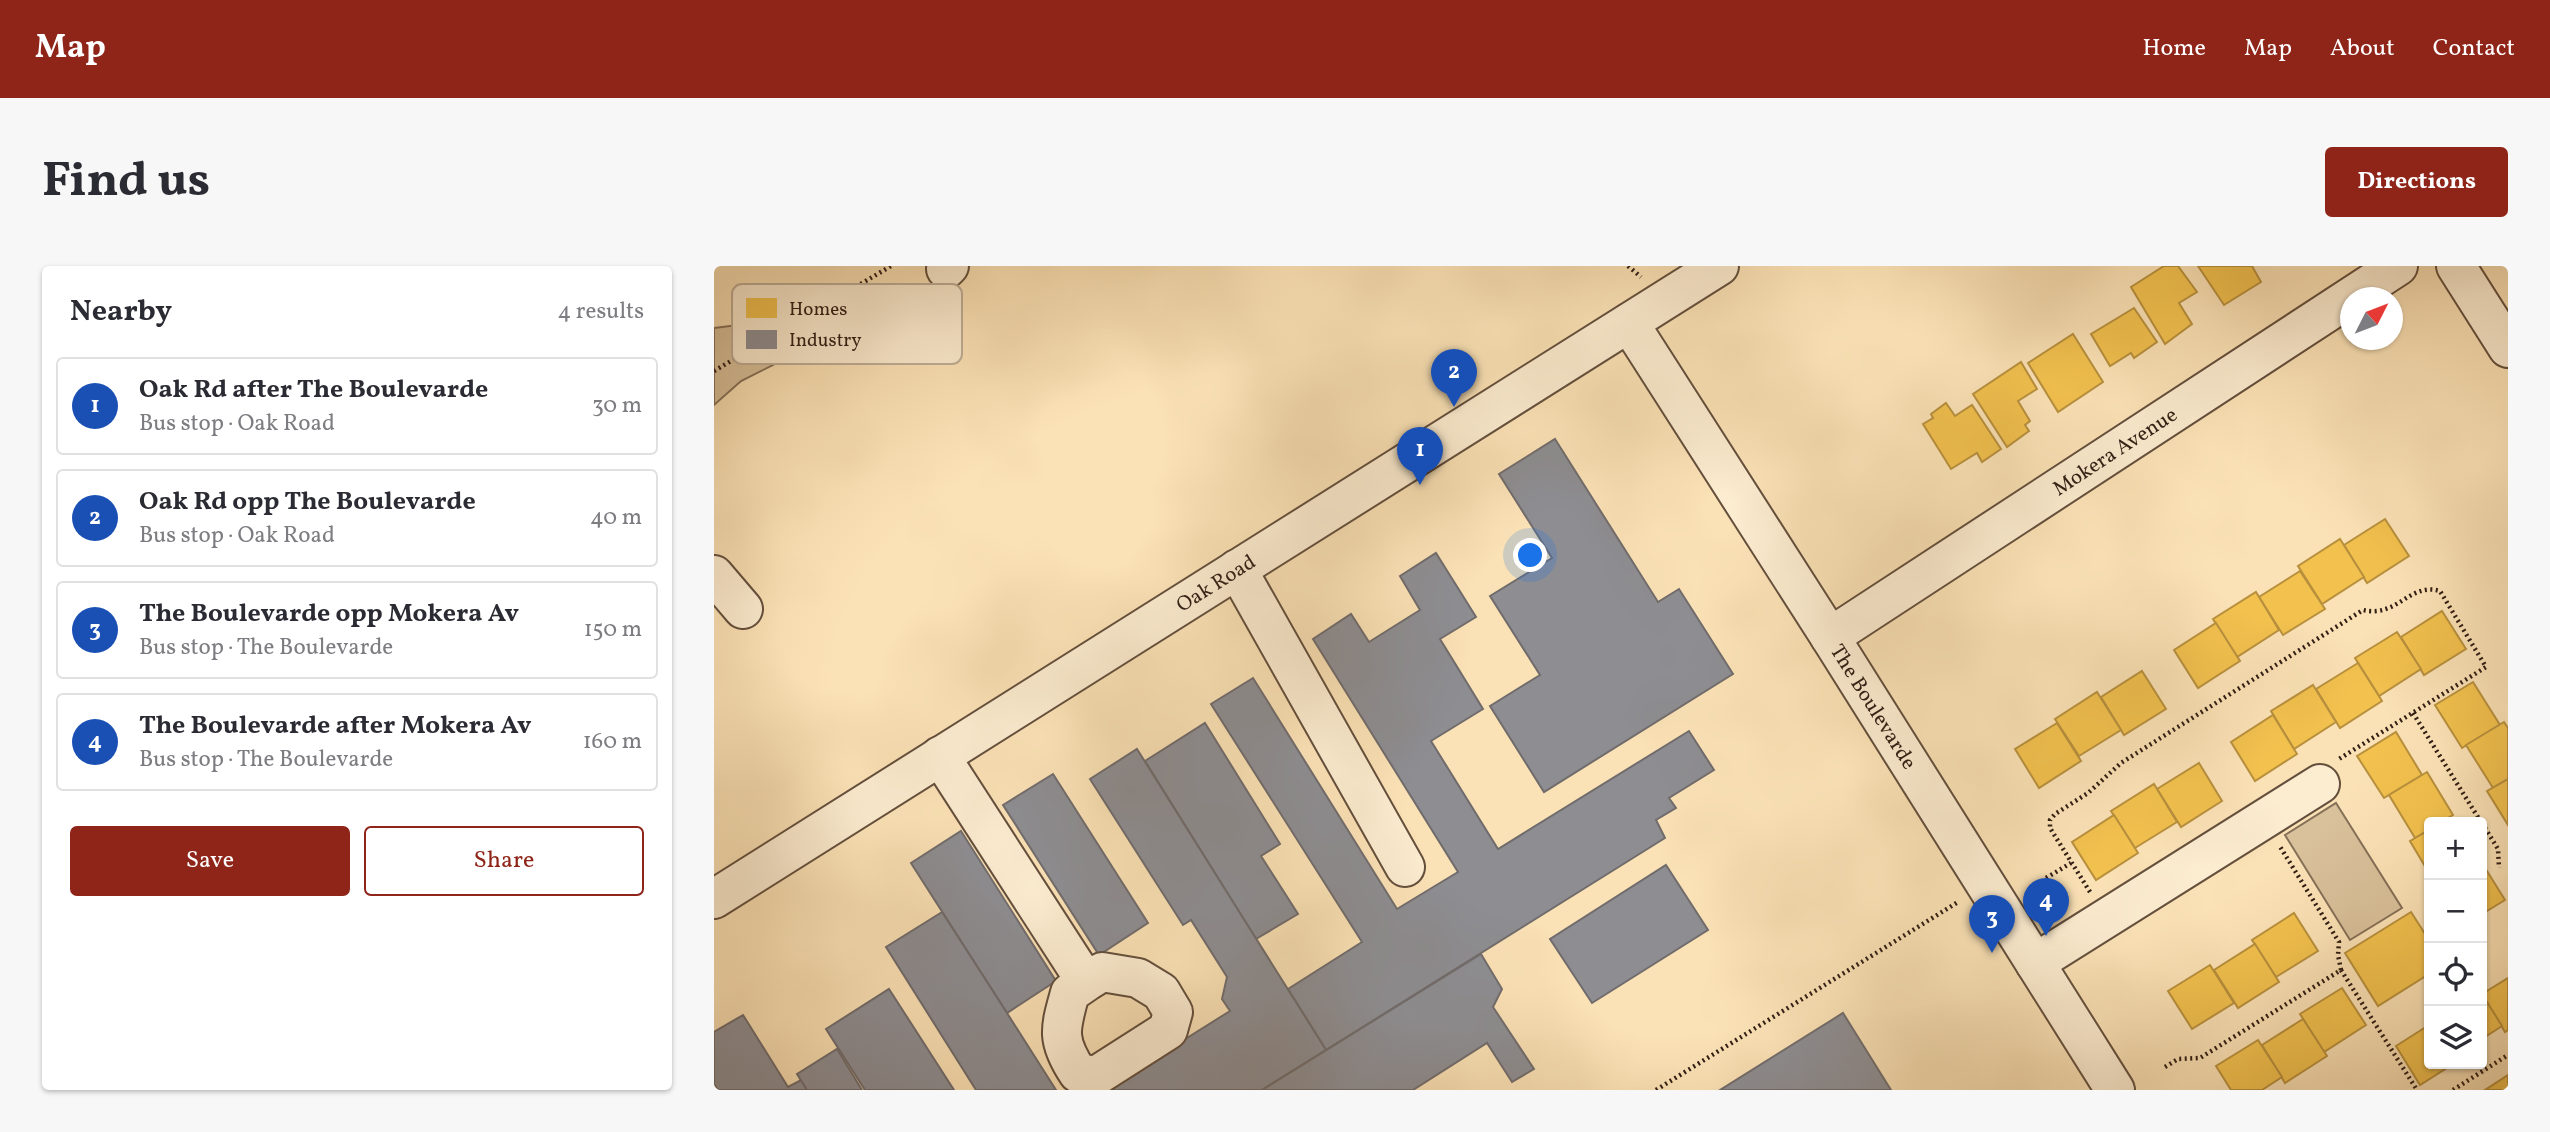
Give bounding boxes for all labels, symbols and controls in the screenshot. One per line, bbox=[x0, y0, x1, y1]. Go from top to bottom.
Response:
text: Map bbox=[35, 26, 106, 72]
text: Home bbox=[2142, 32, 2206, 66]
text: Map bbox=[2244, 32, 2292, 66]
text: About bbox=[2330, 32, 2395, 66]
text: Contact bbox=[2433, 32, 2515, 66]
button: Directions bbox=[2325, 147, 2508, 217]
text: Find us bbox=[42, 148, 210, 217]
legend bbox=[732, 284, 962, 364]
north arrow bbox=[2340, 287, 2403, 350]
text: Nearby bbox=[70, 291, 172, 333]
text: 4 results bbox=[558, 296, 644, 328]
text: Homes bbox=[789, 297, 847, 323]
text: Industry bbox=[789, 328, 862, 354]
pin: 2 bbox=[1431, 349, 1477, 407]
text: Oak Rd after The Boulevarde bbox=[139, 372, 488, 408]
text: 1 bbox=[90, 390, 100, 422]
text: 30 m bbox=[592, 390, 642, 422]
street label: Mokera Avenue bbox=[2047, 401, 2183, 504]
text: Bus stop · Oak Road bbox=[139, 408, 335, 440]
pin: 1 bbox=[1397, 427, 1443, 485]
text: Oak Rd opp The Boulevarde bbox=[139, 484, 476, 520]
text: 2 bbox=[89, 502, 101, 534]
text: 40 m bbox=[590, 502, 642, 534]
text: Bus stop · Oak Road bbox=[139, 520, 335, 552]
your location bbox=[1513, 538, 1547, 572]
street label: Oak Road bbox=[1171, 548, 1262, 620]
text: The Boulevarde opp Mokera Av bbox=[139, 596, 519, 632]
text: 3 bbox=[89, 614, 101, 646]
text: 150 m bbox=[584, 614, 642, 646]
text: Bus stop · The Boulevarde bbox=[139, 632, 393, 664]
street label: The Boulevarde bbox=[1822, 639, 1923, 776]
text: The Boulevarde after Mokera Av bbox=[139, 708, 532, 744]
text: 4 bbox=[88, 726, 102, 758]
text: 160 m bbox=[583, 726, 642, 758]
text: Bus stop · The Boulevarde bbox=[139, 744, 393, 776]
map controls bbox=[2424, 817, 2487, 1069]
button: + bbox=[2424, 817, 2487, 880]
button: Save bbox=[70, 826, 350, 896]
button: Share bbox=[364, 826, 644, 896]
pin: 4 bbox=[2023, 878, 2069, 936]
button: − bbox=[2424, 880, 2487, 943]
pin: 3 bbox=[1969, 895, 2015, 953]
button: locate bbox=[2424, 943, 2487, 1006]
button: layers bbox=[2424, 1006, 2487, 1069]

